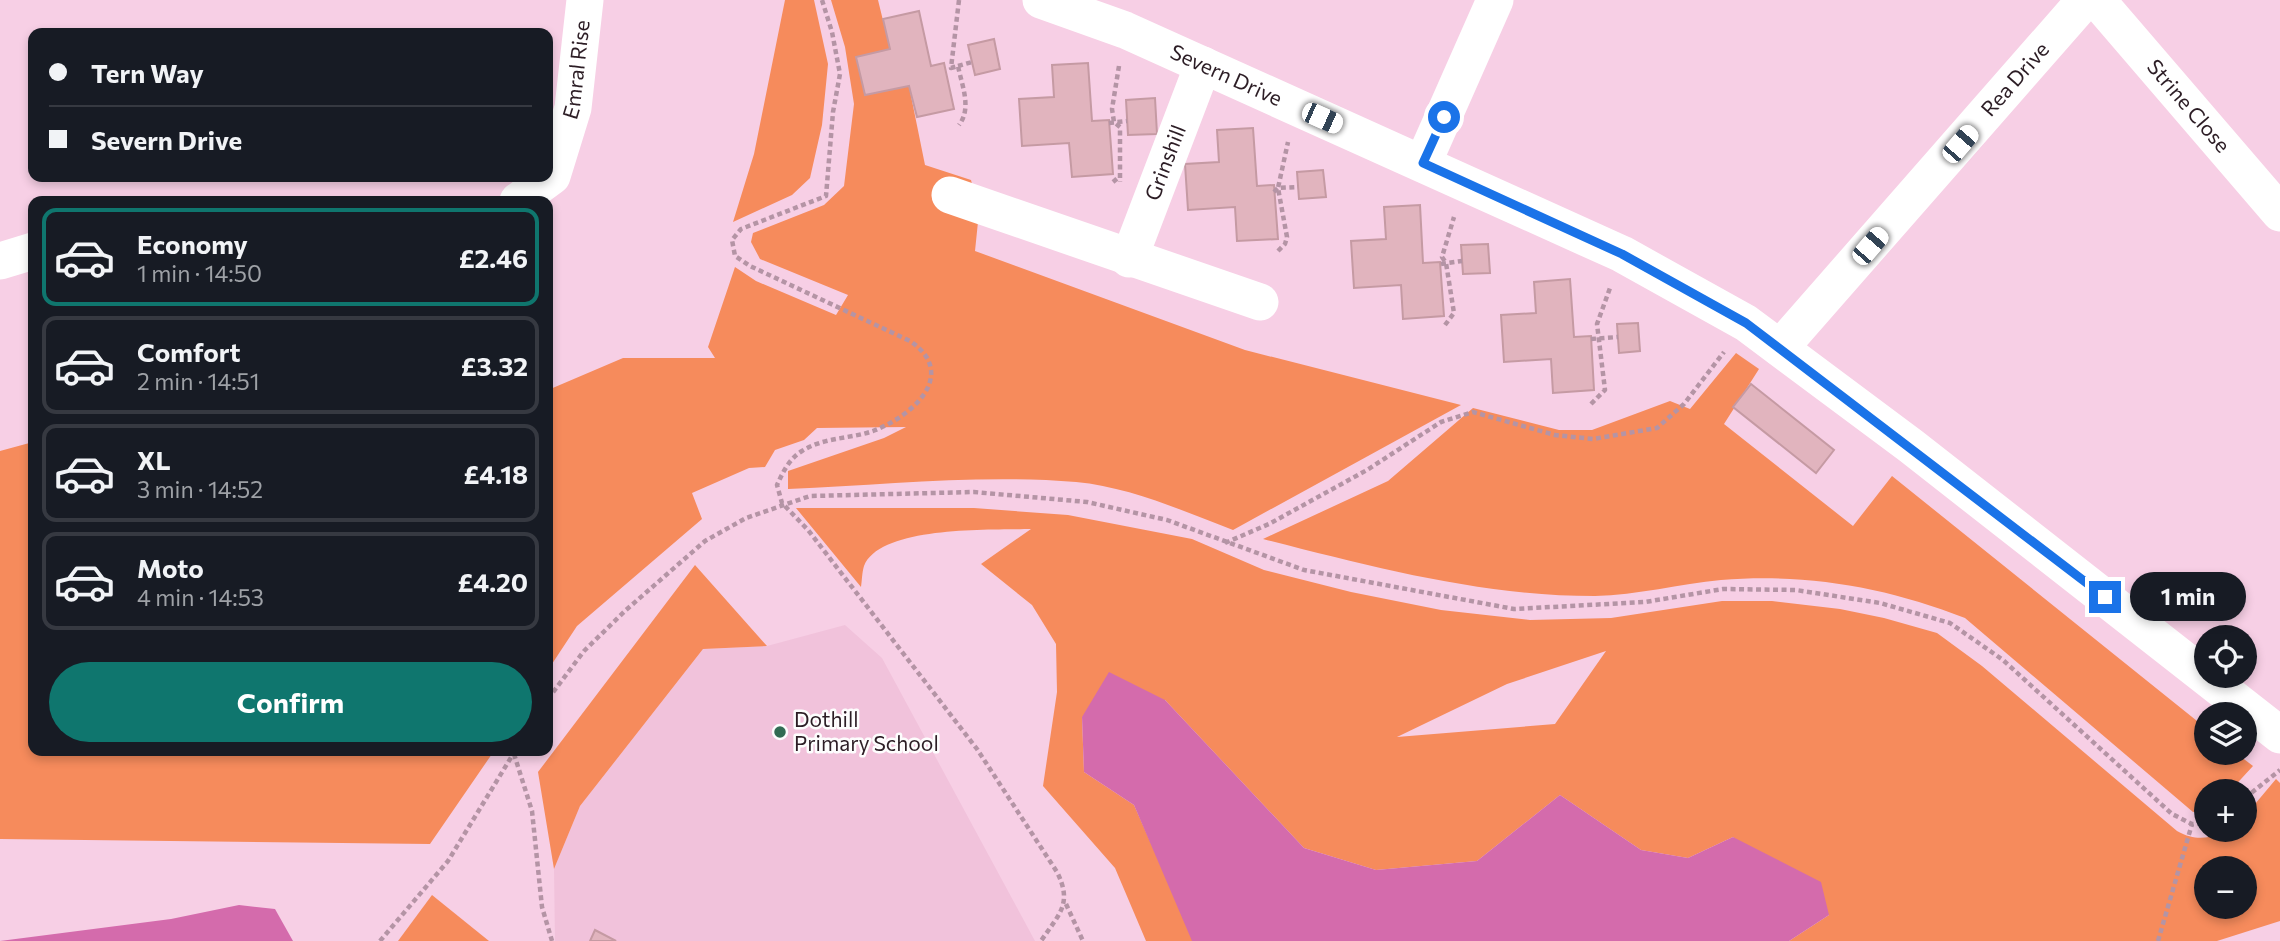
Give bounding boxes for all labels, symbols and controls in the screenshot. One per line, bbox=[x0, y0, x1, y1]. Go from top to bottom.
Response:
street label: Emral Rise bbox=[556, 19, 594, 122]
street label: Rea Drive bbox=[1975, 36, 2053, 121]
street label: Severn Drive bbox=[1167, 38, 1286, 110]
street label: Strine Close bbox=[2143, 54, 2236, 157]
text: Tern Way bbox=[91, 57, 204, 88]
car bbox=[1299, 100, 1346, 136]
route start bbox=[1428, 101, 1460, 133]
street label: Grinshill bbox=[1139, 121, 1190, 204]
car bbox=[1939, 121, 1982, 167]
text: Severn Drive bbox=[91, 124, 242, 155]
car bbox=[1849, 223, 1892, 269]
icon: car bbox=[53, 226, 116, 289]
text: Economy bbox=[137, 228, 248, 259]
text: £2.46 bbox=[459, 242, 528, 273]
text: 1 min · 14:50 bbox=[137, 259, 262, 287]
icon: car bbox=[53, 334, 116, 397]
text: Comfort bbox=[137, 336, 240, 367]
text: £3.32 bbox=[461, 350, 528, 381]
text: 2 min · 14:51 bbox=[137, 367, 260, 395]
icon: car bbox=[53, 442, 116, 505]
text: XL bbox=[137, 444, 171, 475]
text: £4.18 bbox=[464, 458, 528, 489]
text: 3 min · 14:52 bbox=[137, 475, 263, 503]
icon: car bbox=[53, 550, 116, 613]
text: Moto bbox=[137, 552, 204, 583]
text: £4.20 bbox=[458, 566, 528, 597]
callout: 1 min bbox=[2130, 572, 2245, 622]
route end bbox=[2089, 581, 2121, 613]
text: 1 min bbox=[2161, 582, 2215, 610]
text: 4 min · 14:53 bbox=[137, 583, 264, 611]
map controls bbox=[2194, 625, 2257, 919]
button: locate bbox=[2194, 625, 2257, 688]
button: Confirm bbox=[49, 662, 532, 742]
button: layers bbox=[2194, 702, 2257, 765]
place label: Dothill Primary School bbox=[794, 706, 939, 755]
marker: Dothill Primary School bbox=[772, 724, 788, 740]
button: + bbox=[2194, 779, 2257, 842]
button: − bbox=[2194, 856, 2257, 919]

